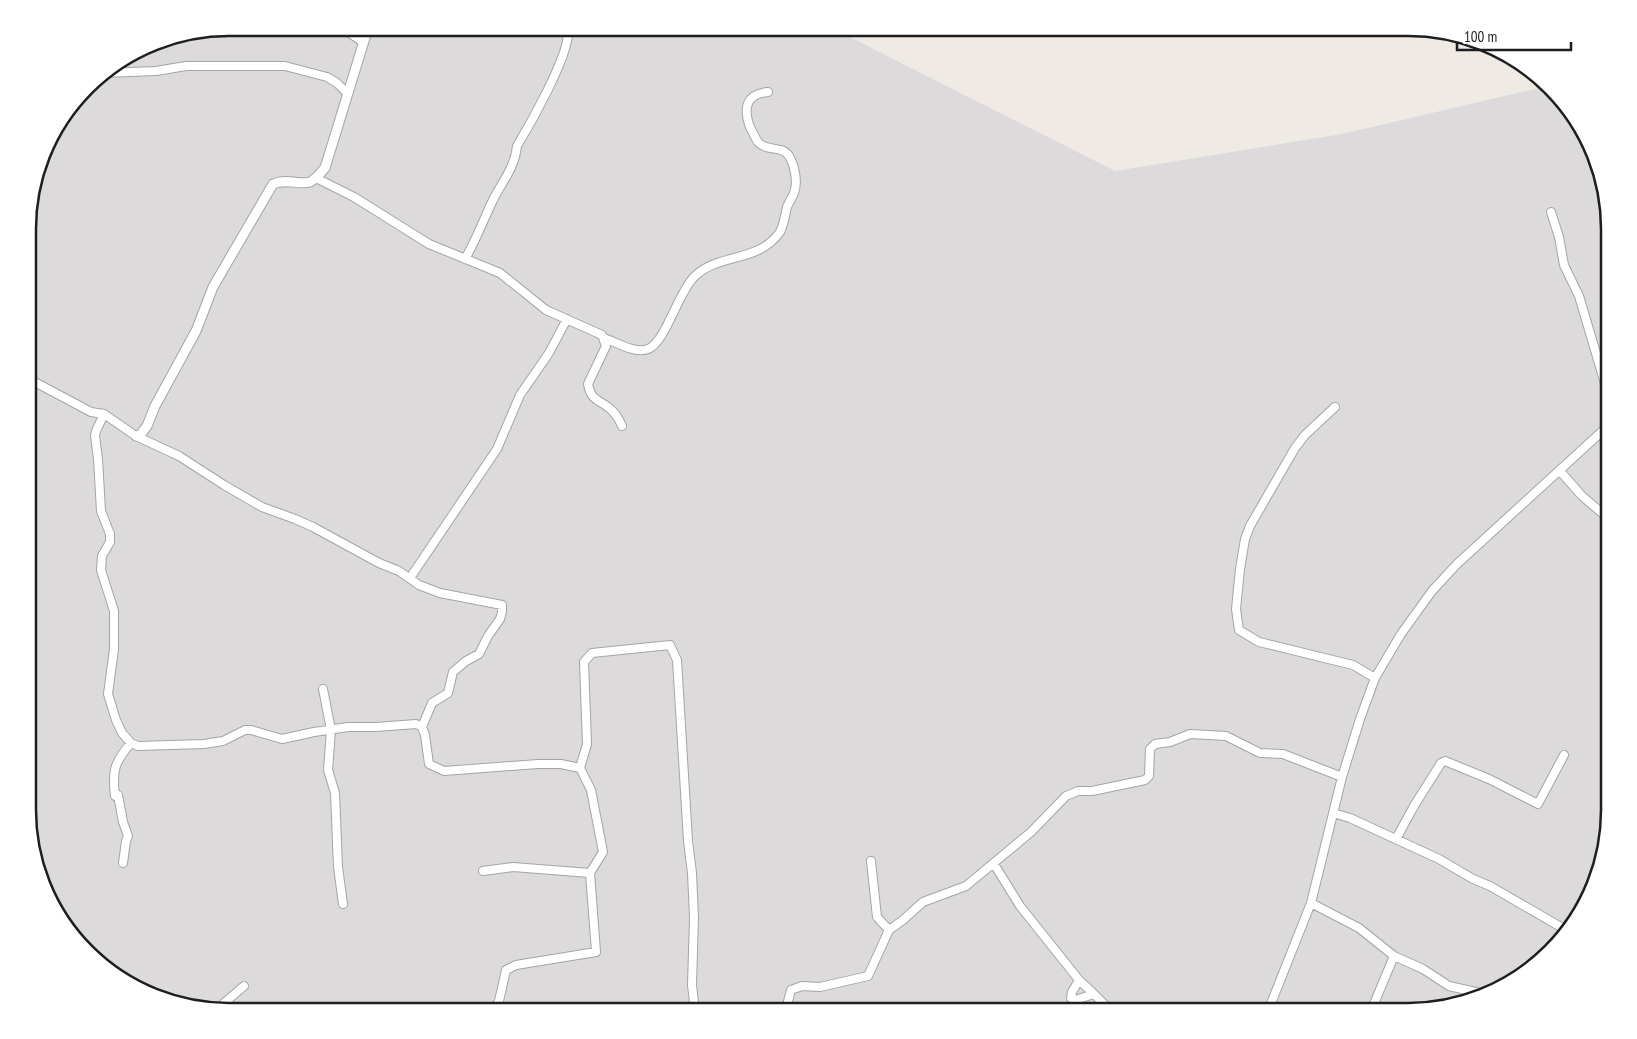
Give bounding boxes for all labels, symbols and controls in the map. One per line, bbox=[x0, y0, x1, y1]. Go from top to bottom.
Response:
scale bar bbox=[1457, 20, 1571, 52]
text: 100 m bbox=[1464, 27, 1497, 46]

